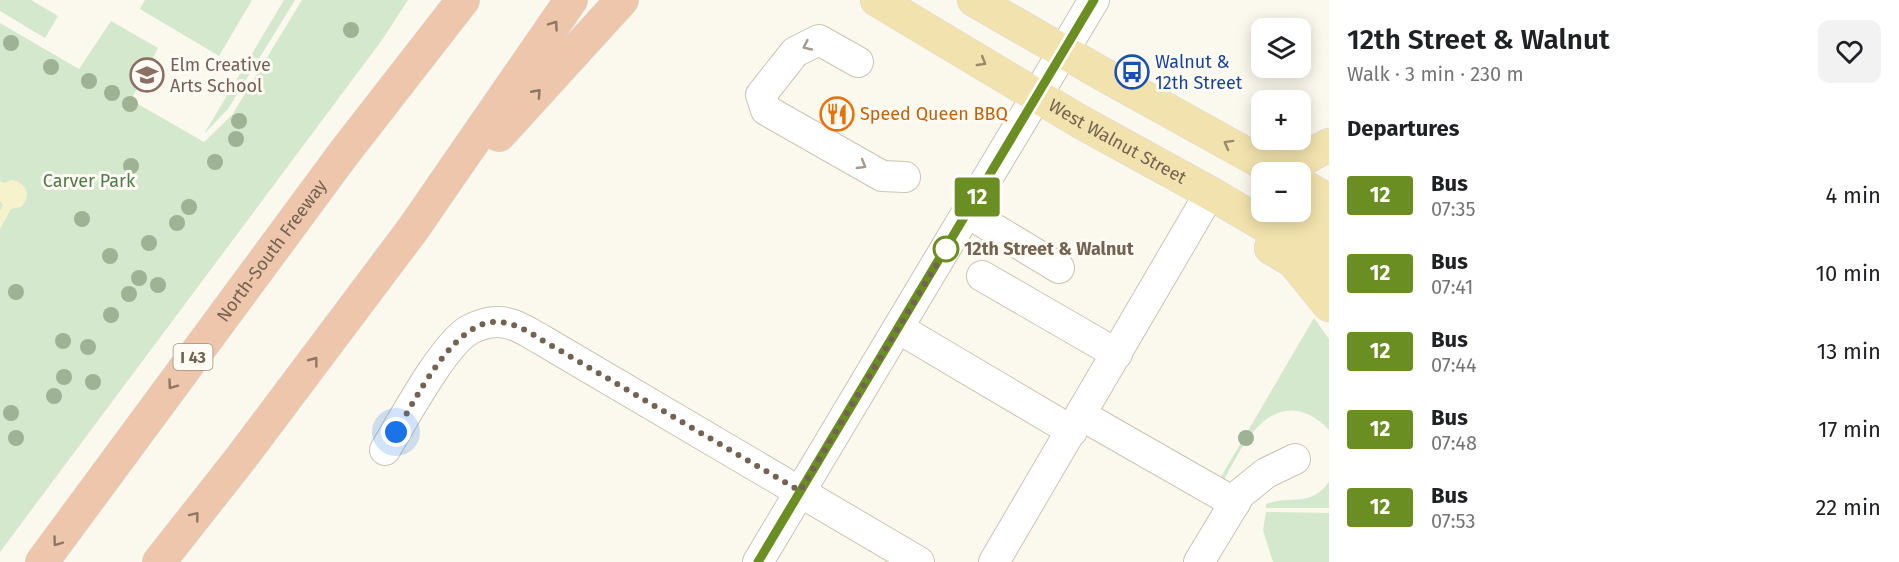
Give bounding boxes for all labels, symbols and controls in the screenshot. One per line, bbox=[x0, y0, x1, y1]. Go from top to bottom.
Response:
map controls bbox=[1251, 18, 1311, 222]
button: layers bbox=[1251, 18, 1311, 78]
button: heart bbox=[1818, 20, 1881, 83]
one-way arrow bbox=[547, 21, 558, 32]
text: 12th Street & Walnut bbox=[1347, 23, 1610, 56]
one-way arrow bbox=[802, 38, 813, 50]
place label: Walnut & 12th Street bbox=[1155, 51, 1243, 94]
place label: Elm Creative Arts School bbox=[170, 54, 271, 97]
bus stop icon: Walnut & 12th Street bbox=[1114, 54, 1150, 90]
one-way arrow bbox=[976, 55, 986, 66]
school or university icon: Elm Creative Arts School bbox=[129, 57, 165, 93]
text: Walk · 3 min · 230 m bbox=[1347, 62, 1524, 86]
one-way arrow bbox=[530, 89, 541, 99]
button: + bbox=[1251, 90, 1311, 150]
street label: West Walnut Street bbox=[1044, 94, 1191, 189]
restaurant icon: Speed Queen BBQ bbox=[819, 96, 855, 132]
place label: Speed Queen BBQ bbox=[860, 103, 1008, 125]
text: Departures bbox=[1347, 115, 1459, 142]
one-way arrow bbox=[1224, 140, 1234, 151]
one-way arrow bbox=[856, 158, 867, 170]
button: − bbox=[1251, 162, 1311, 222]
park label: Carver Park bbox=[43, 170, 136, 192]
text: Bus bbox=[1431, 170, 1468, 197]
street label: North-South Freeway bbox=[212, 175, 332, 326]
line badge: 12 bbox=[950, 178, 1004, 216]
text: 12 bbox=[1370, 182, 1390, 208]
text: 4 min bbox=[1826, 182, 1881, 209]
text: 12 bbox=[967, 184, 987, 210]
text: 07:35 bbox=[1431, 197, 1476, 221]
marker: 12th Street & Walnut bbox=[933, 236, 959, 262]
place label: 12th Street & Walnut bbox=[964, 238, 1135, 260]
text: Bus bbox=[1431, 248, 1468, 275]
text: 12 bbox=[1370, 260, 1390, 286]
text: 10 min bbox=[1815, 260, 1881, 287]
text: 07:41 bbox=[1431, 275, 1473, 299]
text: Bus bbox=[1431, 326, 1468, 353]
text: 12 bbox=[1370, 338, 1390, 364]
text: 13 min bbox=[1817, 338, 1881, 365]
road number: I 43 bbox=[174, 344, 212, 370]
text: 07:44 bbox=[1431, 353, 1477, 377]
one-way arrow bbox=[306, 357, 317, 368]
one-way arrow bbox=[169, 379, 180, 390]
text: Bus bbox=[1431, 404, 1468, 431]
text: 12 bbox=[1370, 416, 1390, 442]
text: 17 min bbox=[1818, 416, 1881, 443]
your location bbox=[381, 417, 411, 447]
text: 07:48 bbox=[1431, 431, 1477, 455]
text: Bus bbox=[1431, 482, 1468, 509]
text: 12 bbox=[1370, 494, 1390, 520]
text: 22 min bbox=[1815, 494, 1881, 521]
text: 07:53 bbox=[1431, 509, 1475, 533]
one-way arrow bbox=[188, 512, 199, 523]
one-way arrow bbox=[53, 536, 64, 547]

